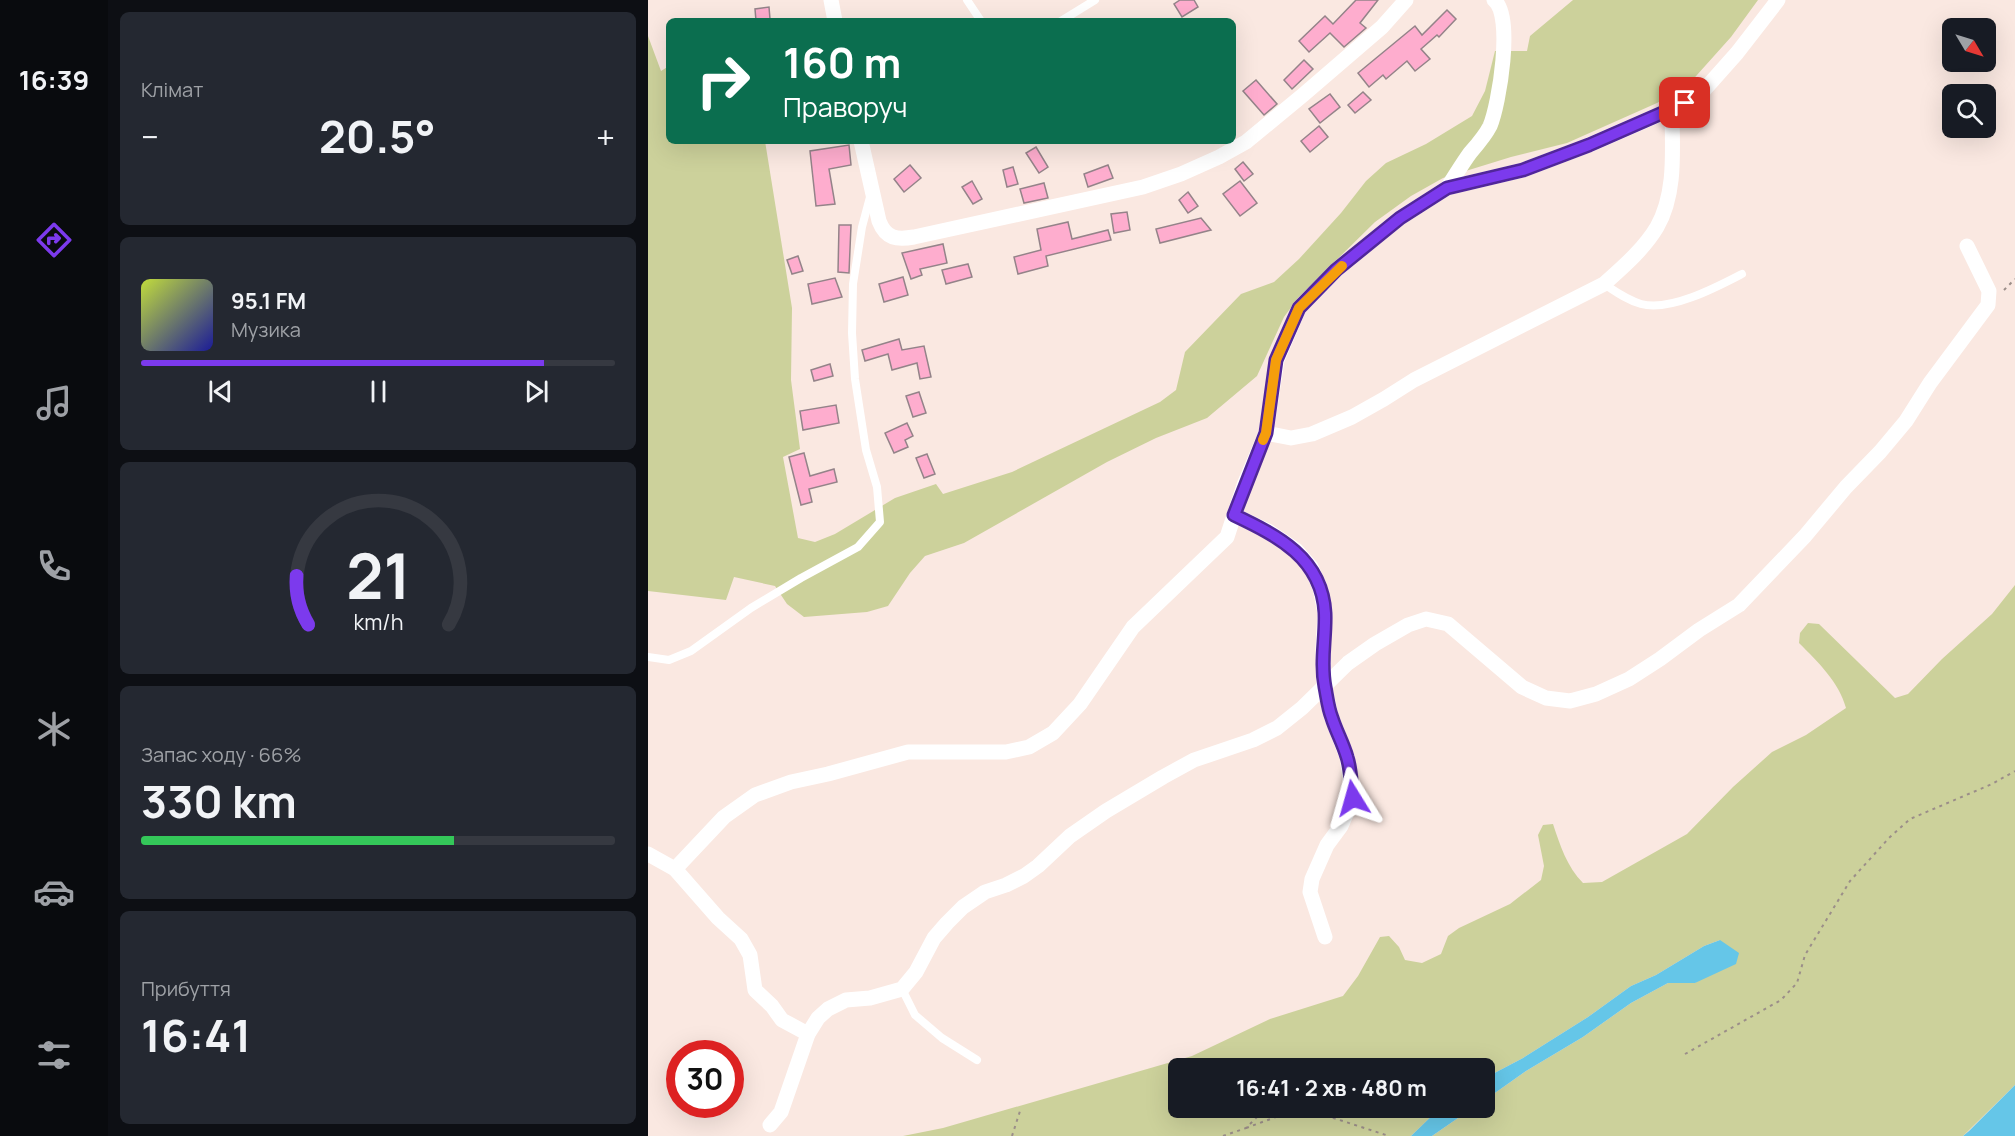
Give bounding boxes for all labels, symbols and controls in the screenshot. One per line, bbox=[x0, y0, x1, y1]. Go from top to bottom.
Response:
north arrow bbox=[1942, 18, 1996, 72]
map controls bbox=[1942, 18, 1996, 138]
text: 160 m bbox=[783, 33, 901, 91]
icon: right bbox=[684, 42, 762, 120]
text: 16:39 bbox=[19, 61, 89, 98]
text: Клімат bbox=[141, 76, 203, 103]
pin bbox=[1659, 77, 1710, 128]
button: search bbox=[1942, 84, 1996, 138]
icon: arrive bbox=[1668, 86, 1701, 119]
text: Праворуч bbox=[783, 88, 907, 125]
text: 20.5° bbox=[319, 105, 436, 167]
text: − bbox=[141, 114, 159, 159]
text: + bbox=[596, 114, 615, 159]
icon: directions bbox=[33, 219, 75, 261]
text: 95.1 FM bbox=[231, 286, 306, 316]
text: Музика bbox=[231, 316, 301, 343]
icon: previous bbox=[204, 375, 237, 408]
icon: pause bbox=[362, 375, 395, 408]
icon: next bbox=[520, 375, 553, 408]
icon: music bbox=[33, 382, 75, 424]
text: 21 bbox=[346, 532, 410, 618]
icon: phone bbox=[33, 545, 75, 587]
text: km/h bbox=[353, 607, 403, 636]
icon: climate bbox=[33, 708, 75, 750]
text: Запас ходу · 66% bbox=[141, 741, 301, 768]
position arrow bbox=[1321, 766, 1385, 830]
text: 330 km bbox=[141, 770, 297, 832]
icon: car bbox=[33, 871, 75, 913]
text: Прибуття bbox=[141, 975, 231, 1002]
text: 16:41 bbox=[141, 1004, 251, 1066]
icon: filters bbox=[33, 1034, 75, 1076]
speed limit sign: 30 bbox=[666, 1040, 744, 1118]
text: 16:41 · 2 хв · 480 m bbox=[1236, 1073, 1427, 1103]

